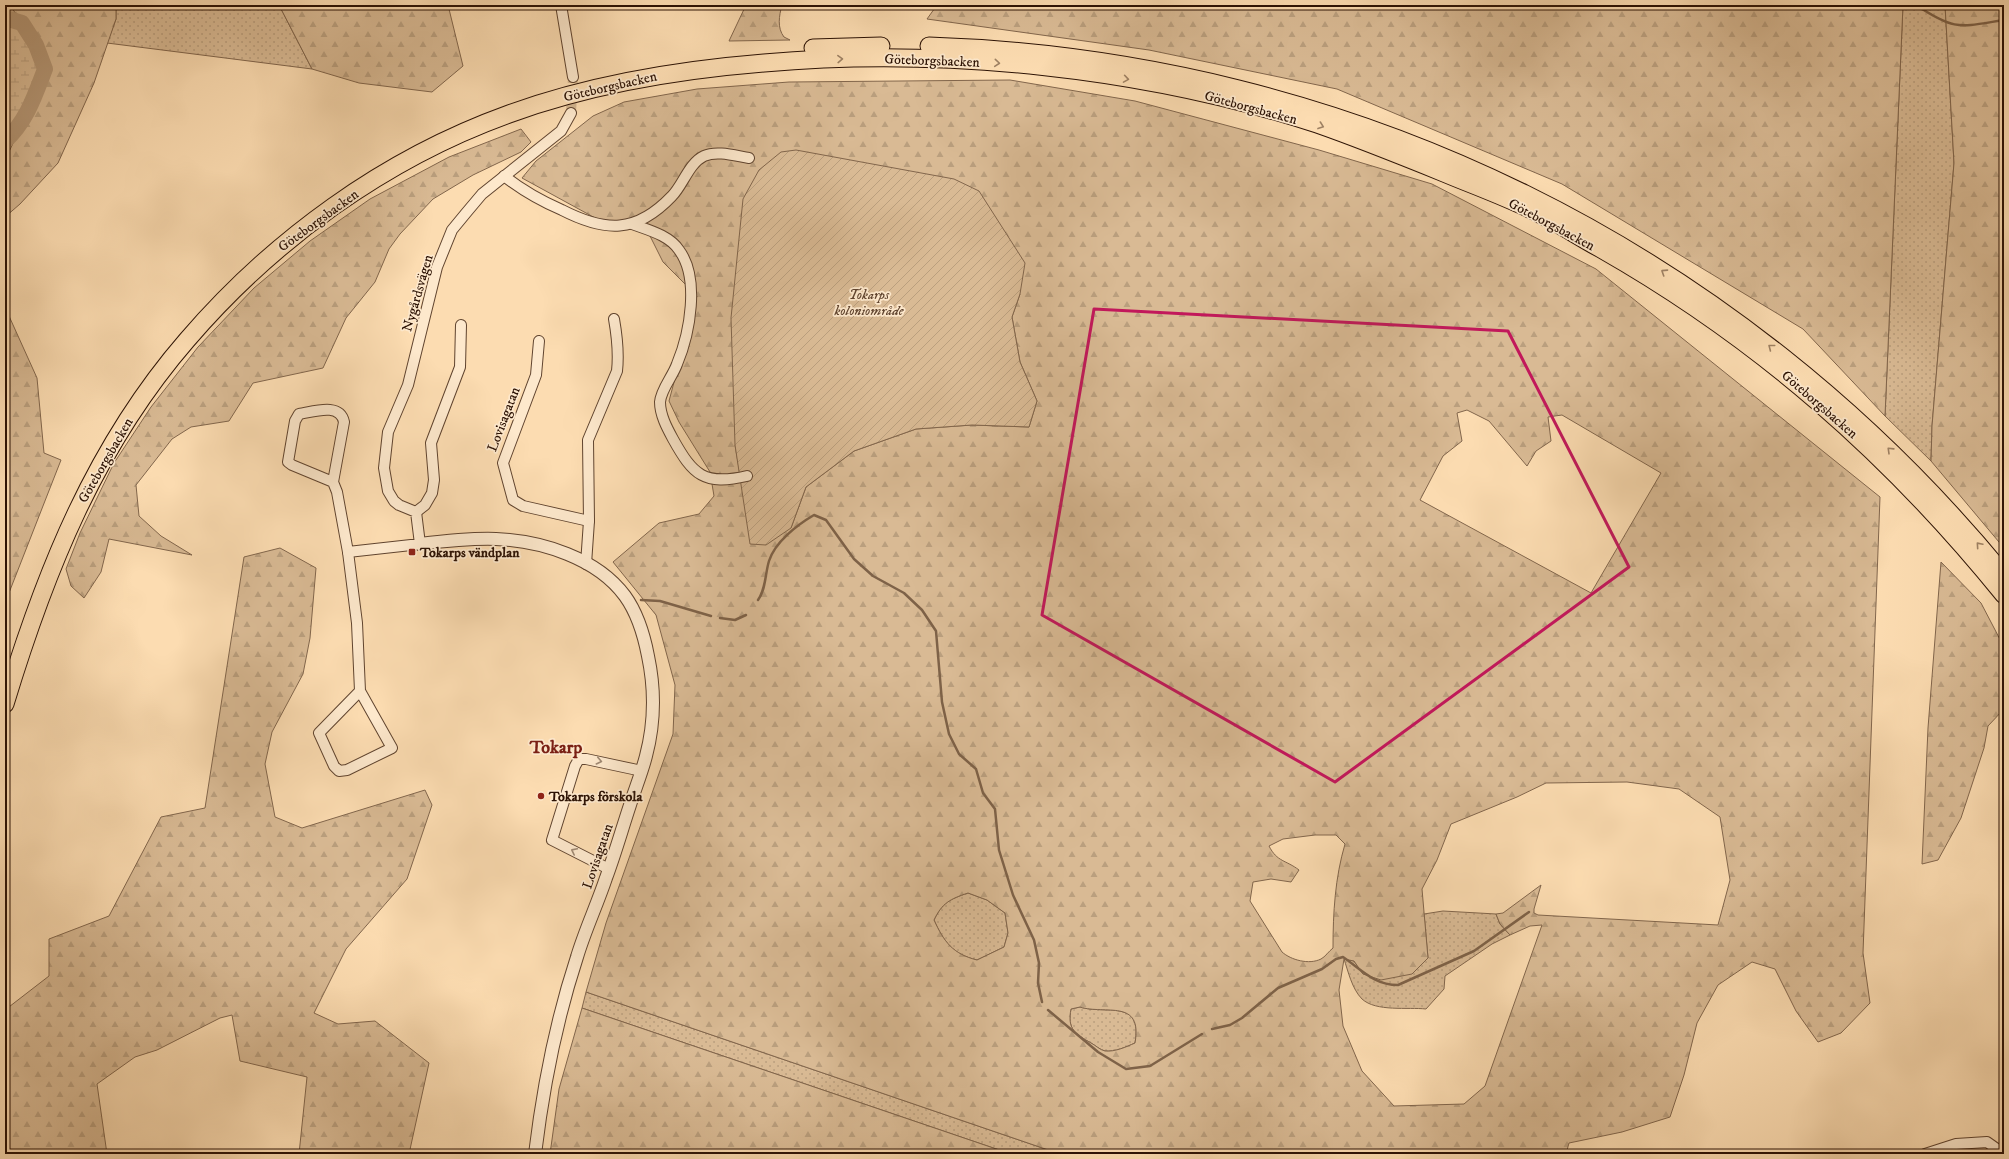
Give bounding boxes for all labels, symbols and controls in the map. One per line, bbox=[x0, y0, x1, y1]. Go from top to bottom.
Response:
street label: Göteborgsbacken bbox=[884, 50, 981, 72]
one-way arrow bbox=[837, 54, 843, 63]
one-way arrow bbox=[994, 58, 1000, 67]
street label: Göteborgsbacken bbox=[562, 67, 659, 106]
one-way arrow bbox=[1123, 74, 1129, 83]
street label: Göteborgsbacken bbox=[1202, 87, 1300, 129]
one-way arrow bbox=[1317, 121, 1324, 129]
street label: Göteborgsbacken bbox=[275, 185, 363, 256]
street label: Göteborgsbacken bbox=[1505, 195, 1598, 256]
street label: Nygårdsvägen bbox=[398, 252, 438, 334]
one-way arrow bbox=[1662, 270, 1669, 277]
park label: Tokarps koloniområde bbox=[833, 286, 905, 320]
one-way arrow bbox=[1768, 344, 1775, 351]
street label: Göteborgsbacken bbox=[1777, 367, 1862, 443]
street label: Lovisagatan bbox=[483, 384, 525, 454]
street label: Göteborgsbacken bbox=[74, 414, 138, 506]
one-way arrow bbox=[1887, 447, 1895, 455]
one-way arrow bbox=[1976, 542, 1984, 550]
place label: Tokarps vändplan bbox=[419, 544, 520, 562]
marker: Tokarps vändplan bbox=[407, 547, 417, 557]
district label: Tokarp bbox=[529, 737, 582, 759]
one-way arrow bbox=[596, 757, 602, 765]
place label: Tokarps förskola bbox=[548, 788, 643, 806]
marker: Tokarps förskola bbox=[536, 791, 546, 801]
street label: Lovisagatan bbox=[578, 821, 618, 891]
one-way arrow bbox=[571, 849, 578, 856]

